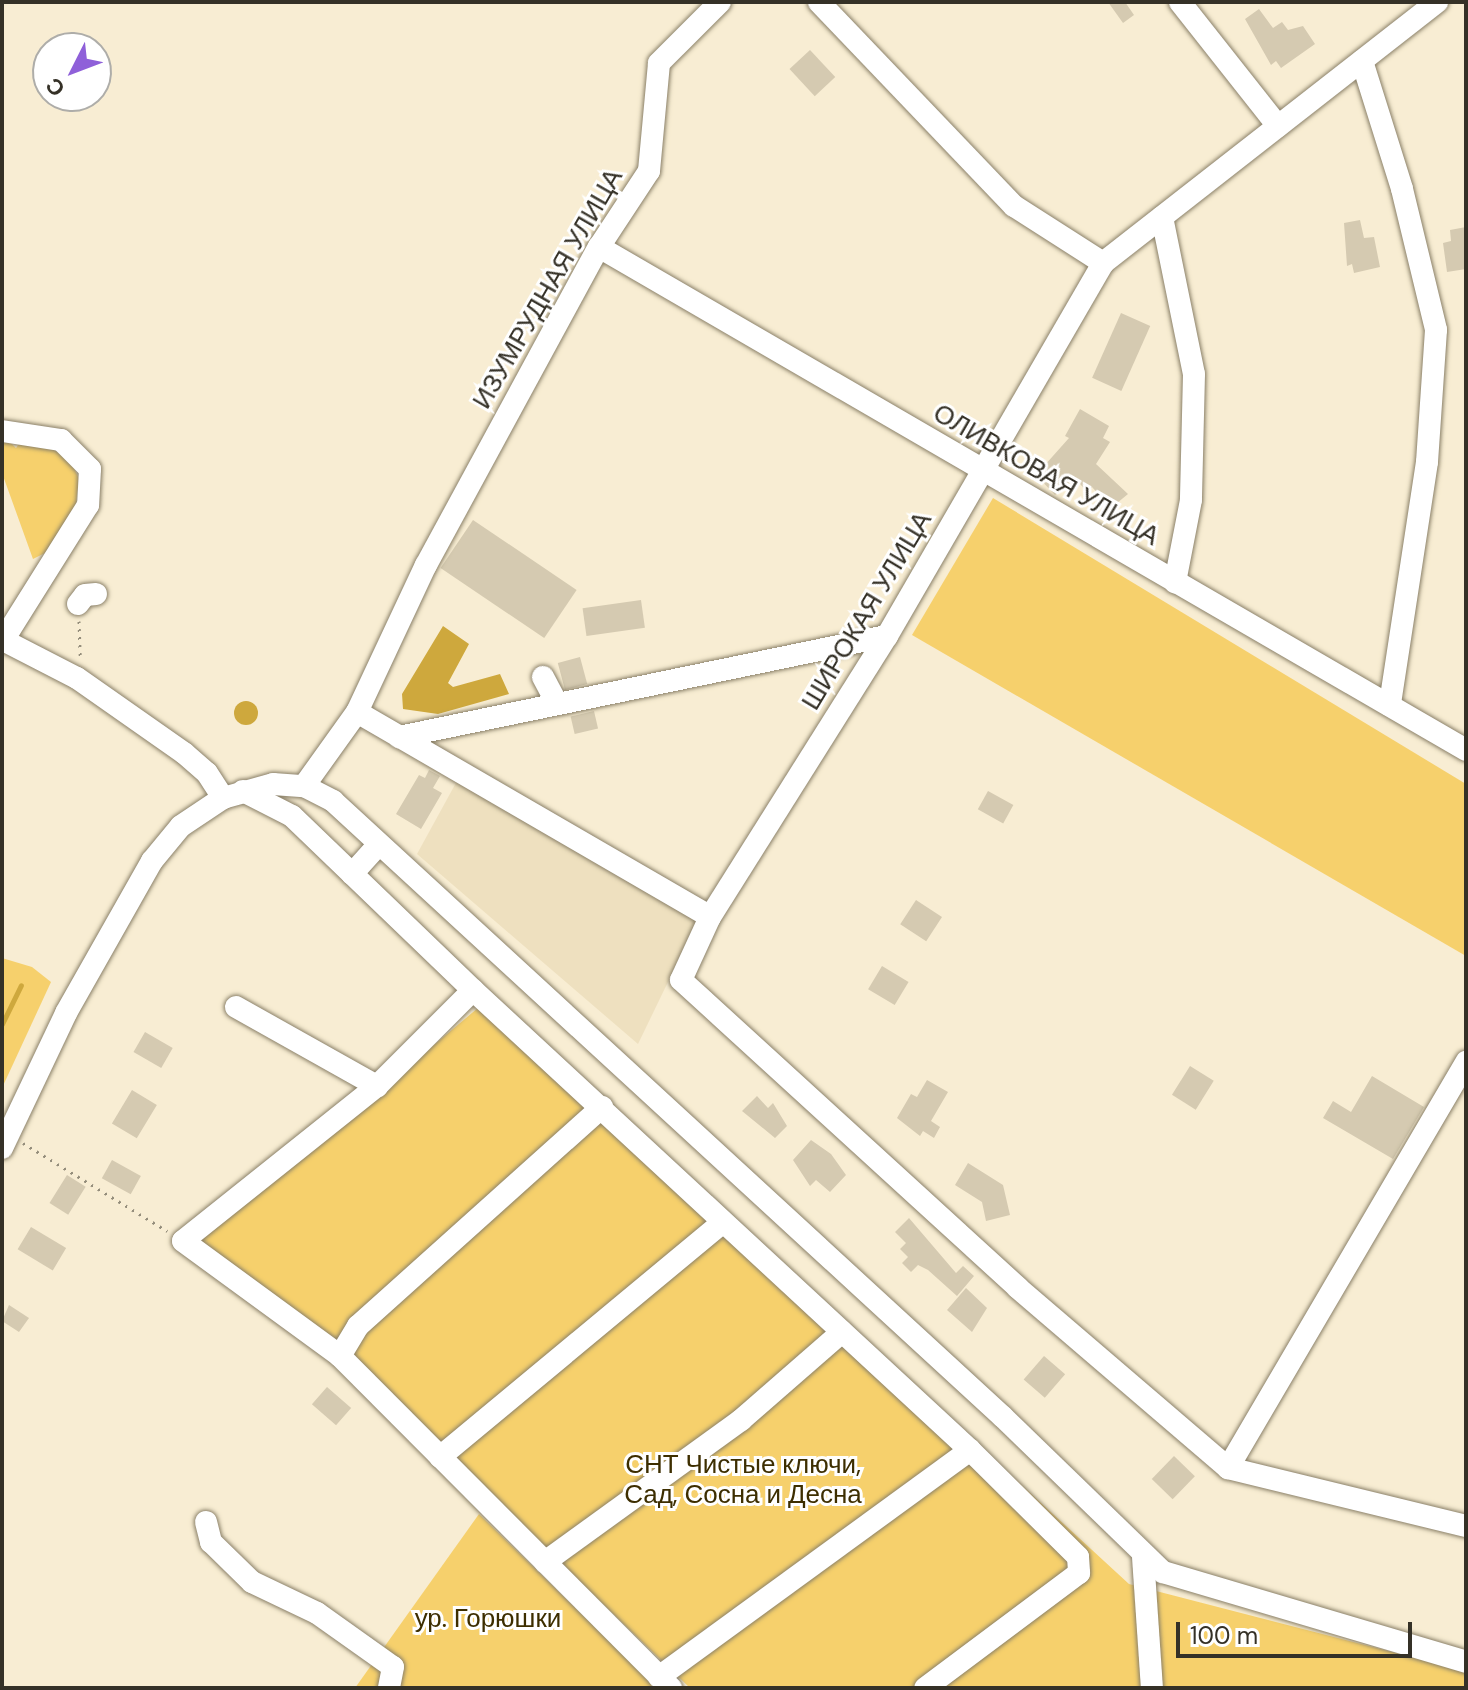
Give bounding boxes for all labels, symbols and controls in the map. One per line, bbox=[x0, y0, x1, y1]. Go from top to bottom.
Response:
north arrow bbox=[32, 32, 112, 112]
text: С bbox=[39, 71, 71, 103]
street label: ИЗУМРУДНАЯ УЛИЦА bbox=[467, 164, 629, 414]
street label: ОЛИВКОВАЯ УЛИЦА bbox=[928, 398, 1164, 552]
street label: ШИРОКАЯ УЛИЦА bbox=[796, 506, 938, 716]
park label: СНТ Чистые ключи, Сад, Сосна и Десна bbox=[624, 1449, 862, 1510]
park label: ур. Горюшки bbox=[415, 1603, 561, 1635]
scale bar bbox=[1180, 1606, 1416, 1656]
text: 100 m bbox=[1190, 1620, 1258, 1651]

